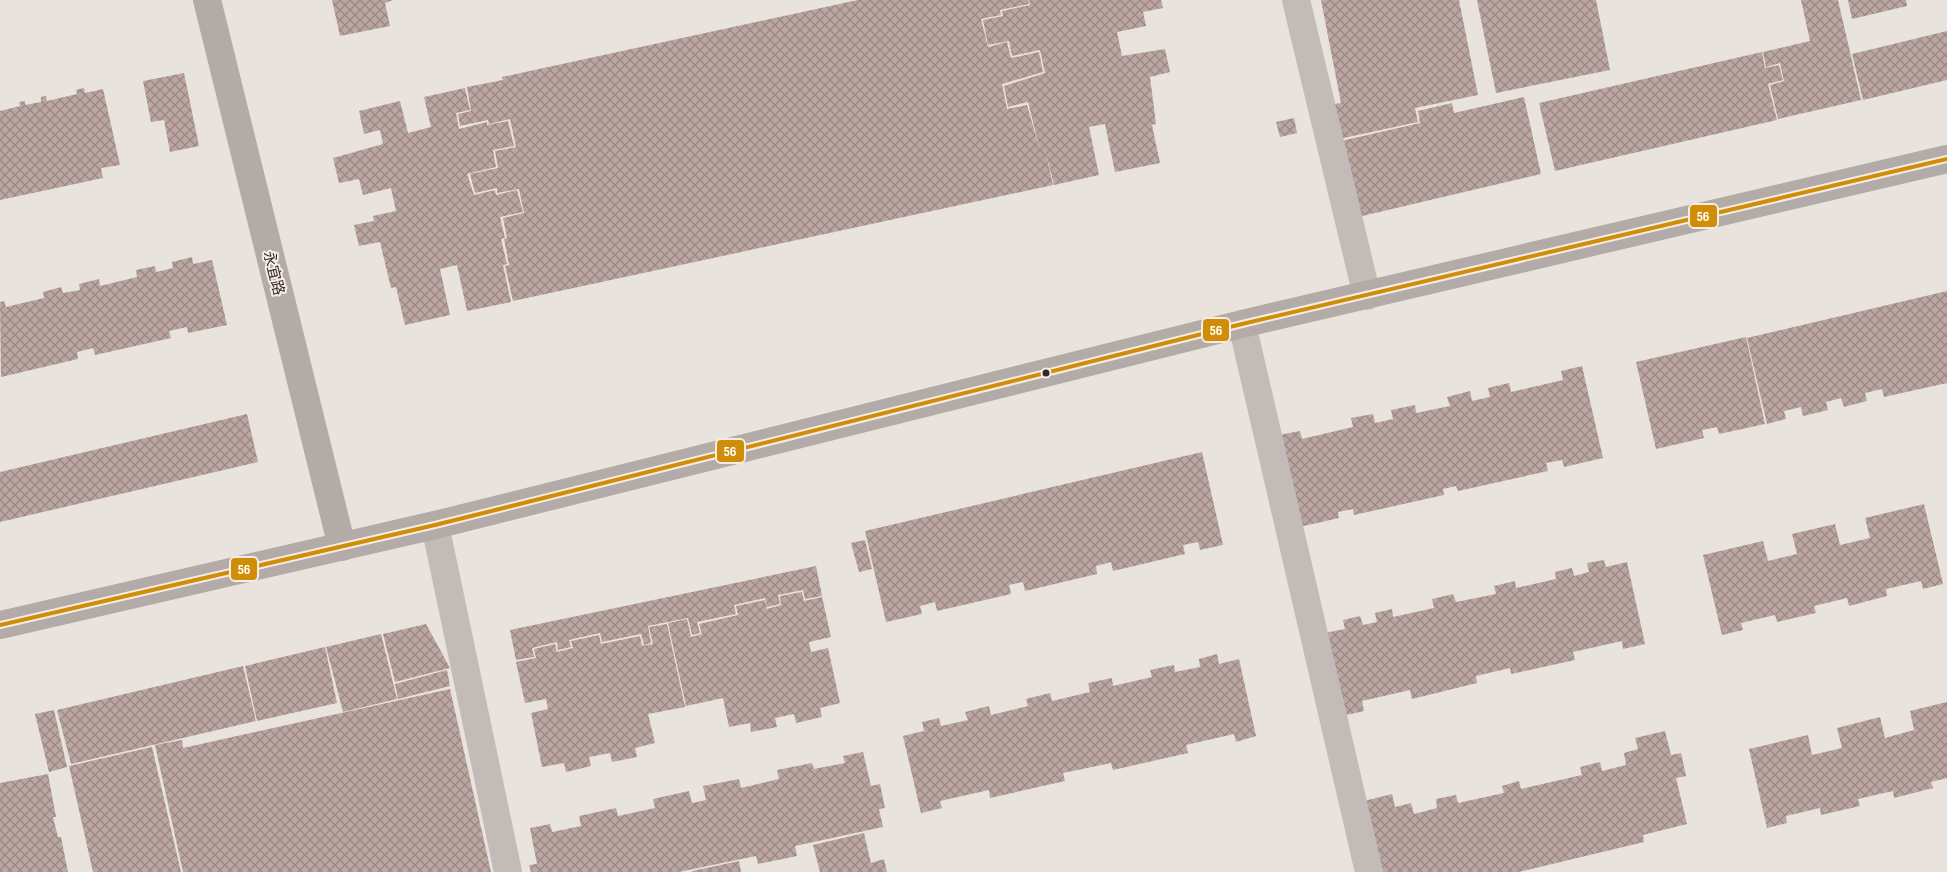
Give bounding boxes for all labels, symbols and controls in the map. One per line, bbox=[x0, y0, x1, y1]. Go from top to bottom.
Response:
line badge: 56 bbox=[1689, 204, 1718, 228]
text: 56 bbox=[1697, 208, 1710, 225]
street label: 永宜路 bbox=[259, 249, 288, 297]
line badge: 56 bbox=[1202, 318, 1230, 342]
text: 56 bbox=[1210, 322, 1223, 339]
unlabelled marker bbox=[1041, 368, 1051, 378]
line badge: 56 bbox=[716, 439, 745, 463]
text: 56 bbox=[724, 443, 737, 460]
line badge: 56 bbox=[230, 557, 258, 581]
text: 56 bbox=[238, 561, 251, 578]

